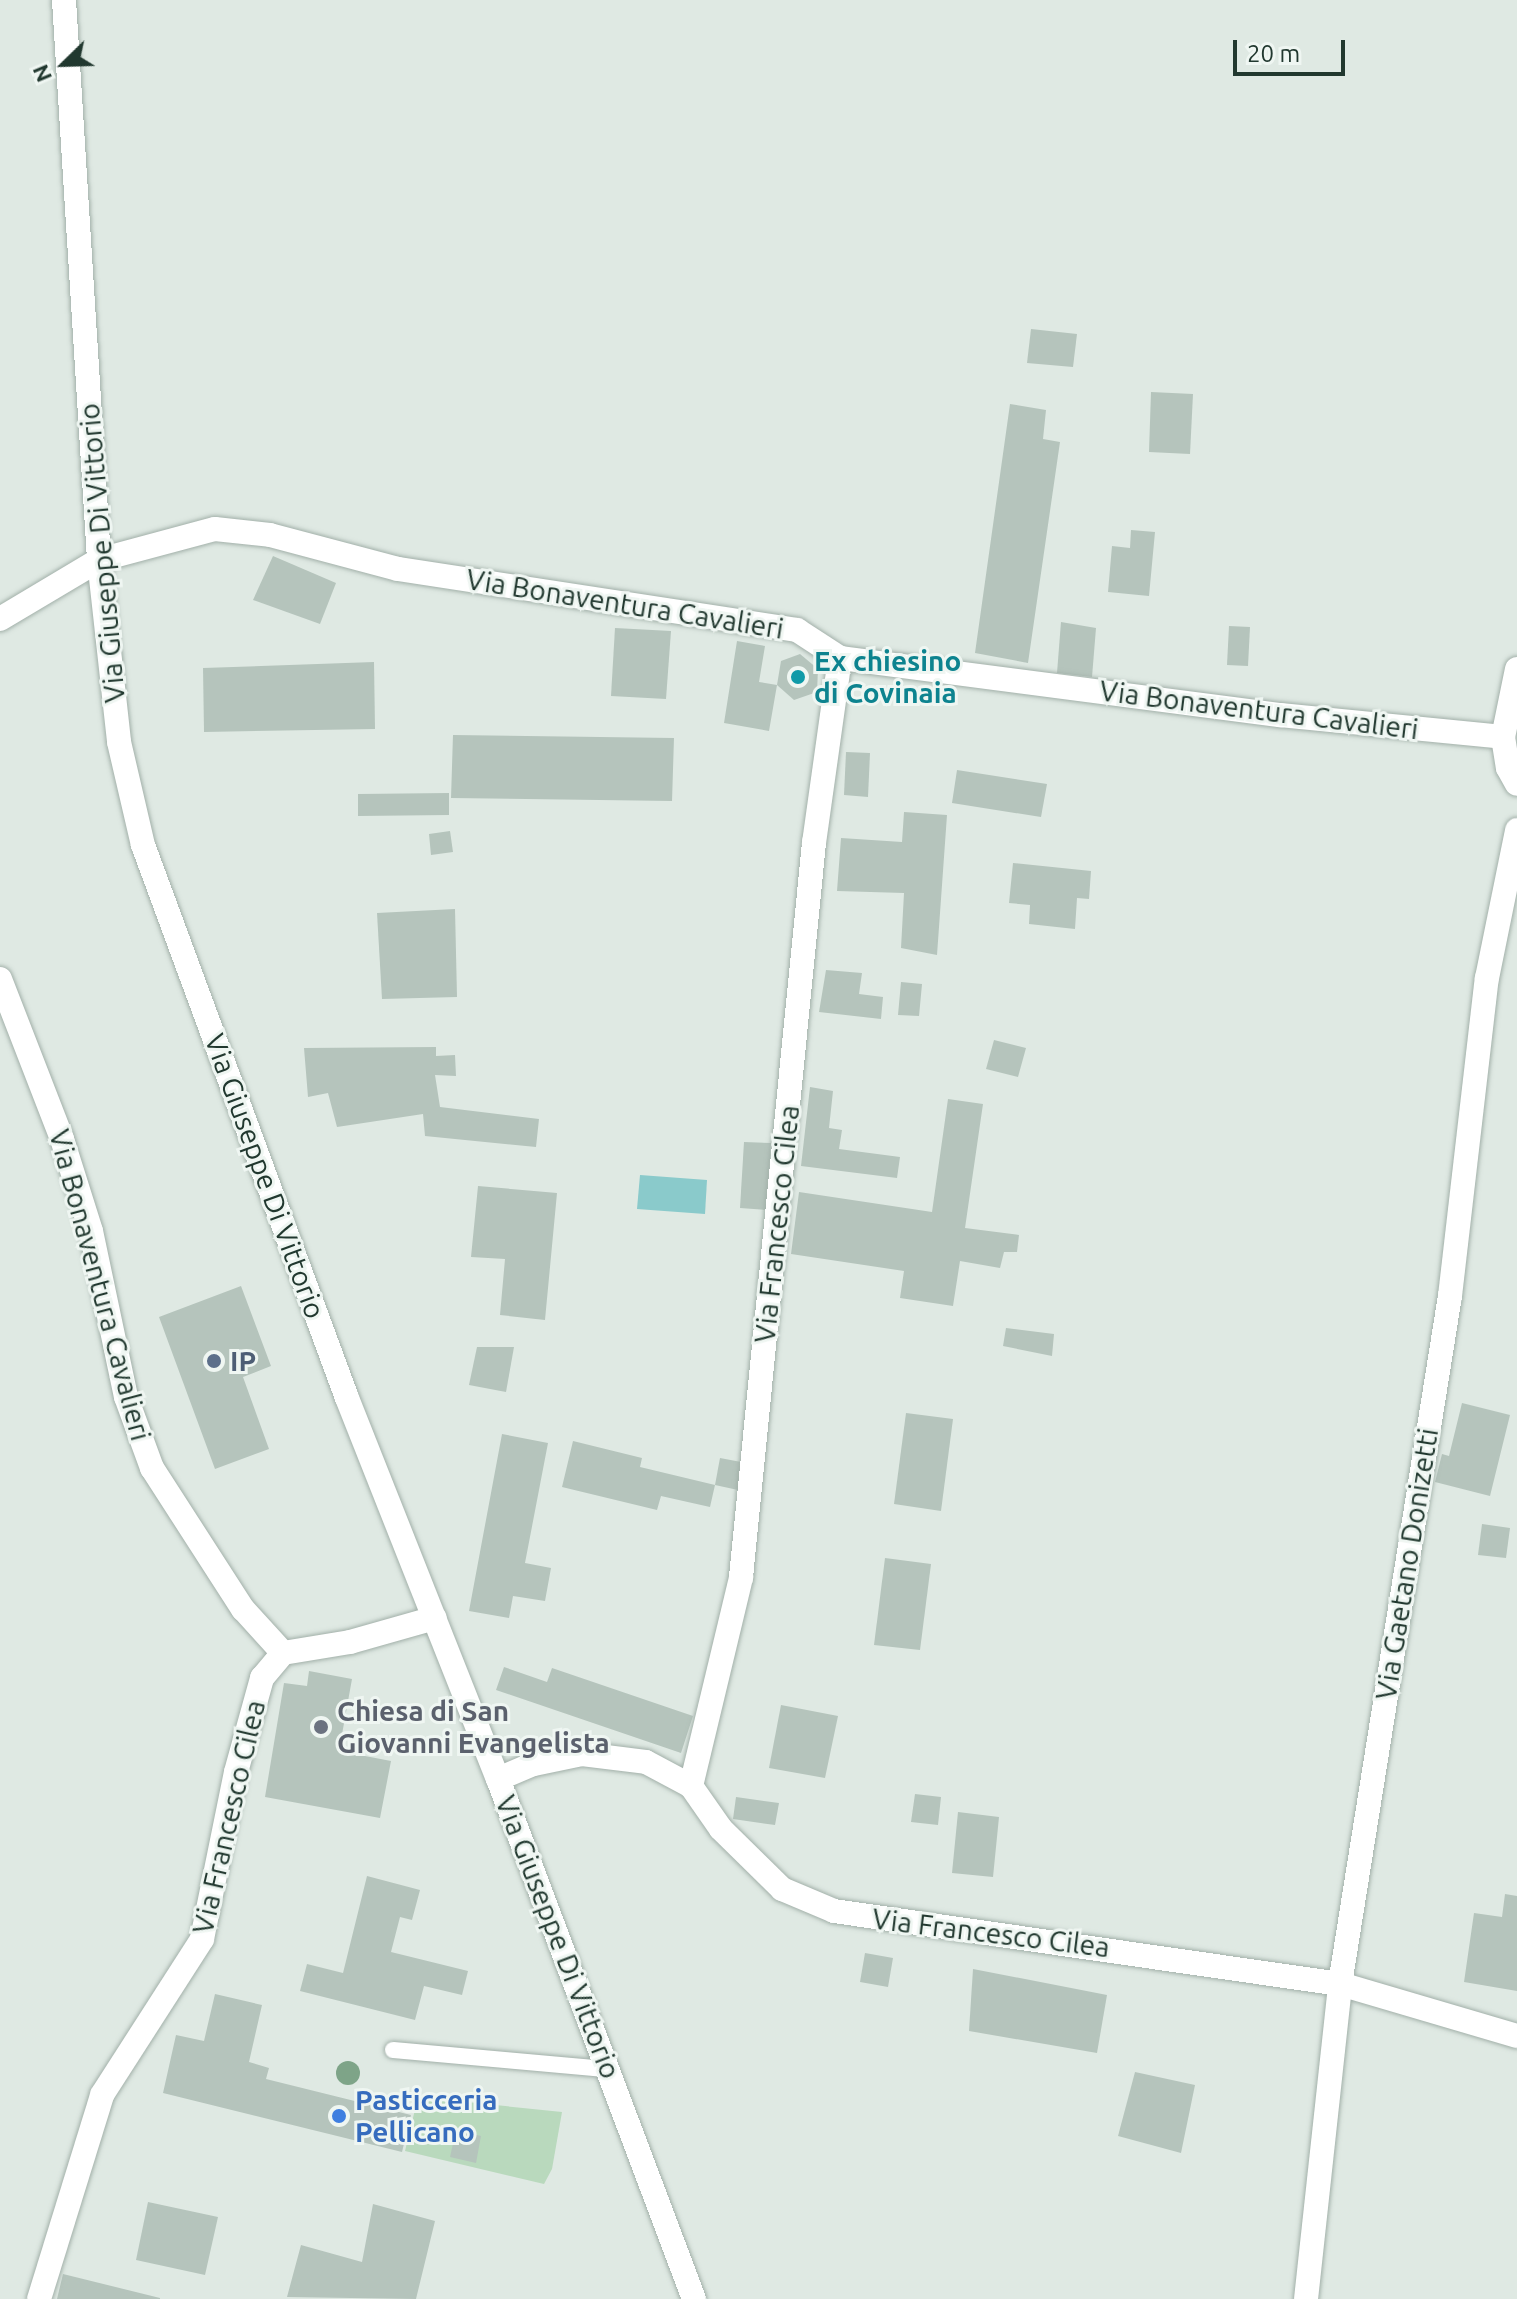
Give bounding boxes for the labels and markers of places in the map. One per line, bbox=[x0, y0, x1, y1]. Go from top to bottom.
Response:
place label: Ex chiesino di Covinaia bbox=[814, 644, 961, 710]
marker: Ex chiesino di Covinaia bbox=[789, 668, 807, 686]
place label: IP bbox=[230, 1344, 256, 1378]
marker: IP bbox=[205, 1352, 223, 1370]
place label: Chiesa di San Giovanni Evangelista bbox=[337, 1694, 610, 1760]
marker: Chiesa di San Giovanni Evangelista bbox=[312, 1718, 330, 1736]
place label: Pasticceria Pellicano bbox=[355, 2083, 498, 2149]
marker: Pasticceria Pellicano bbox=[330, 2107, 348, 2125]

